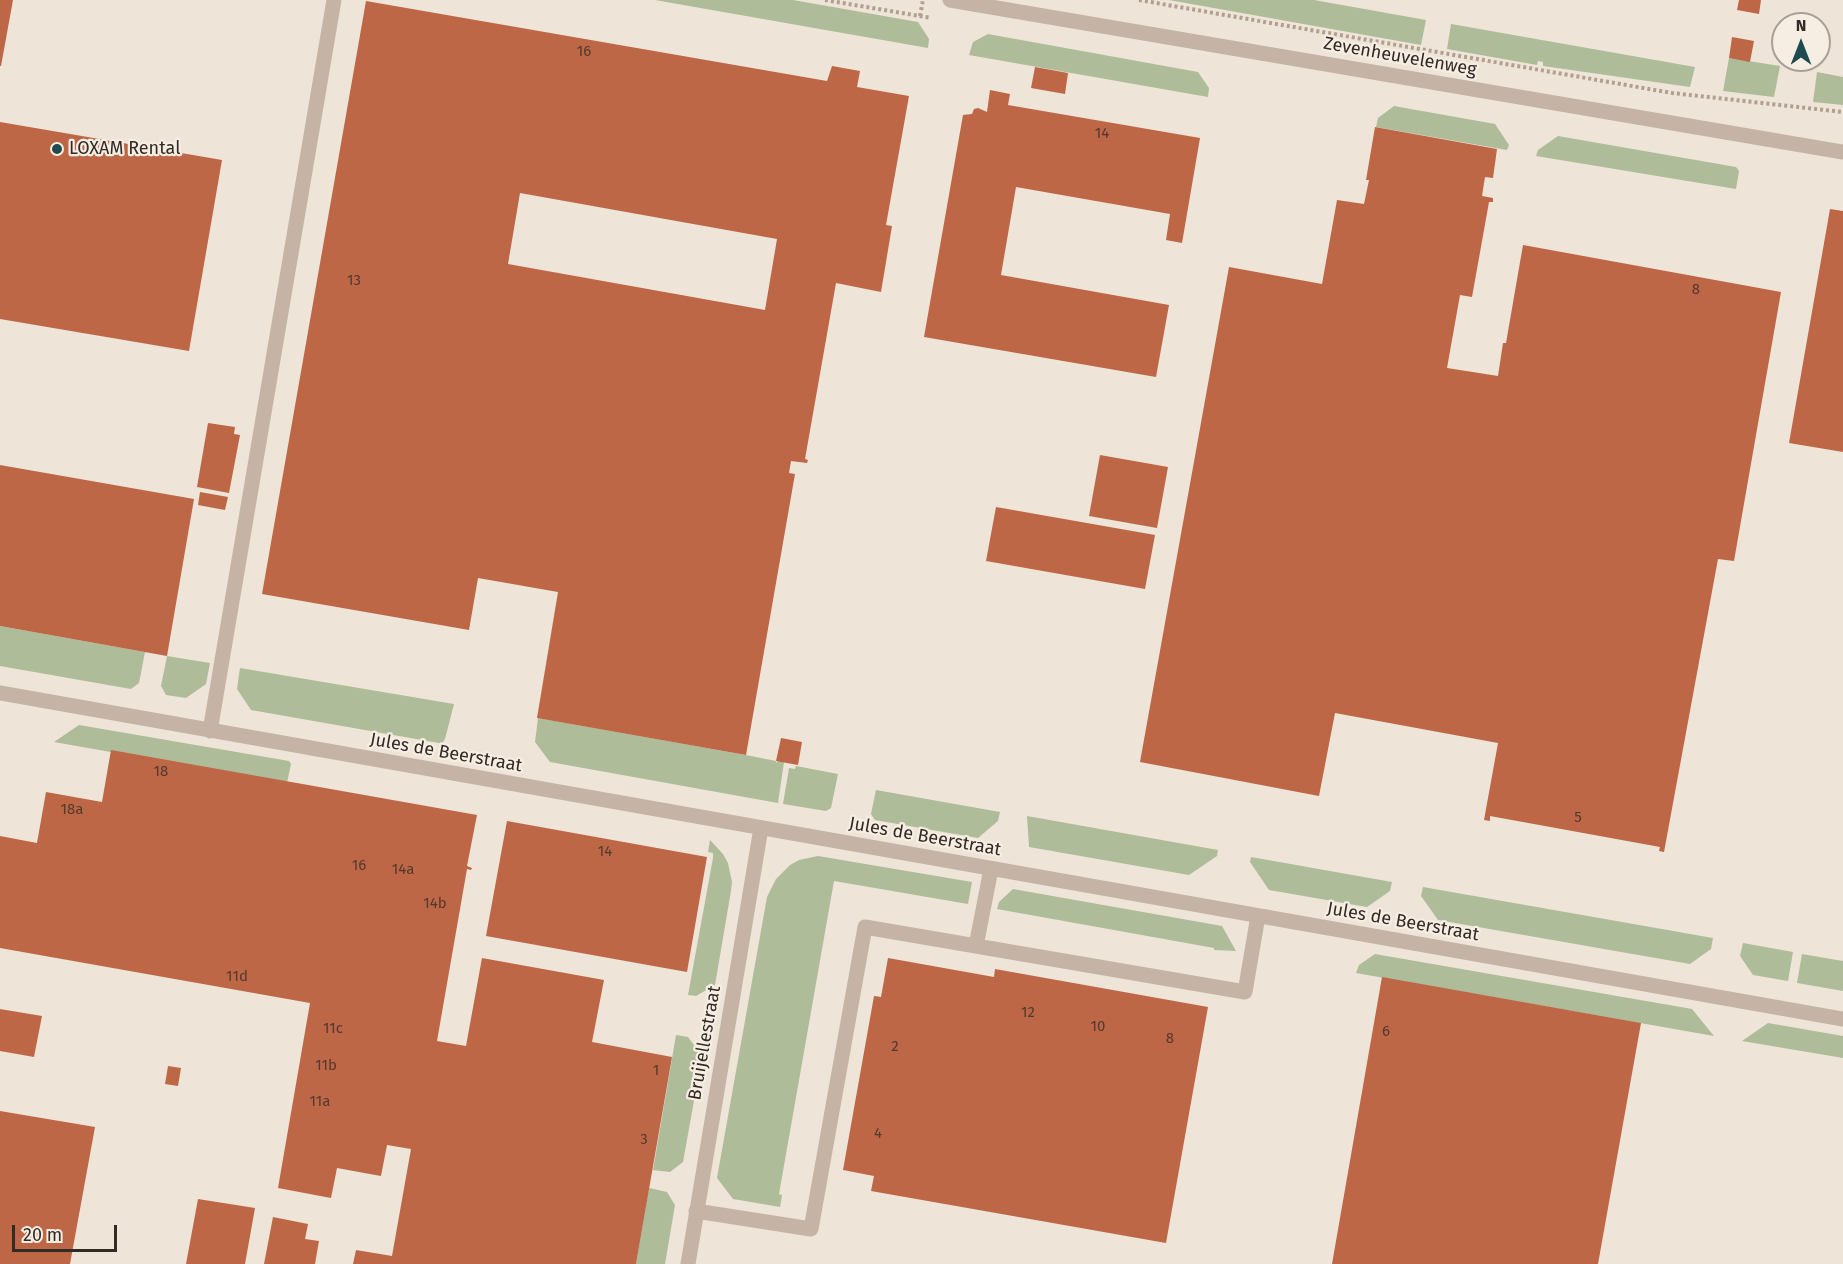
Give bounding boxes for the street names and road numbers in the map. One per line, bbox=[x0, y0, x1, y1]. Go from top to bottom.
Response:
street label: Zevenheuvelenweg bbox=[1322, 33, 1478, 81]
street label: Jules de Beerstraat bbox=[368, 729, 524, 777]
street label: Jules de Beerstraat bbox=[847, 813, 1003, 861]
street label: Jules de Beerstraat bbox=[1325, 898, 1481, 946]
street label: Bruijellestraat bbox=[684, 984, 726, 1102]

